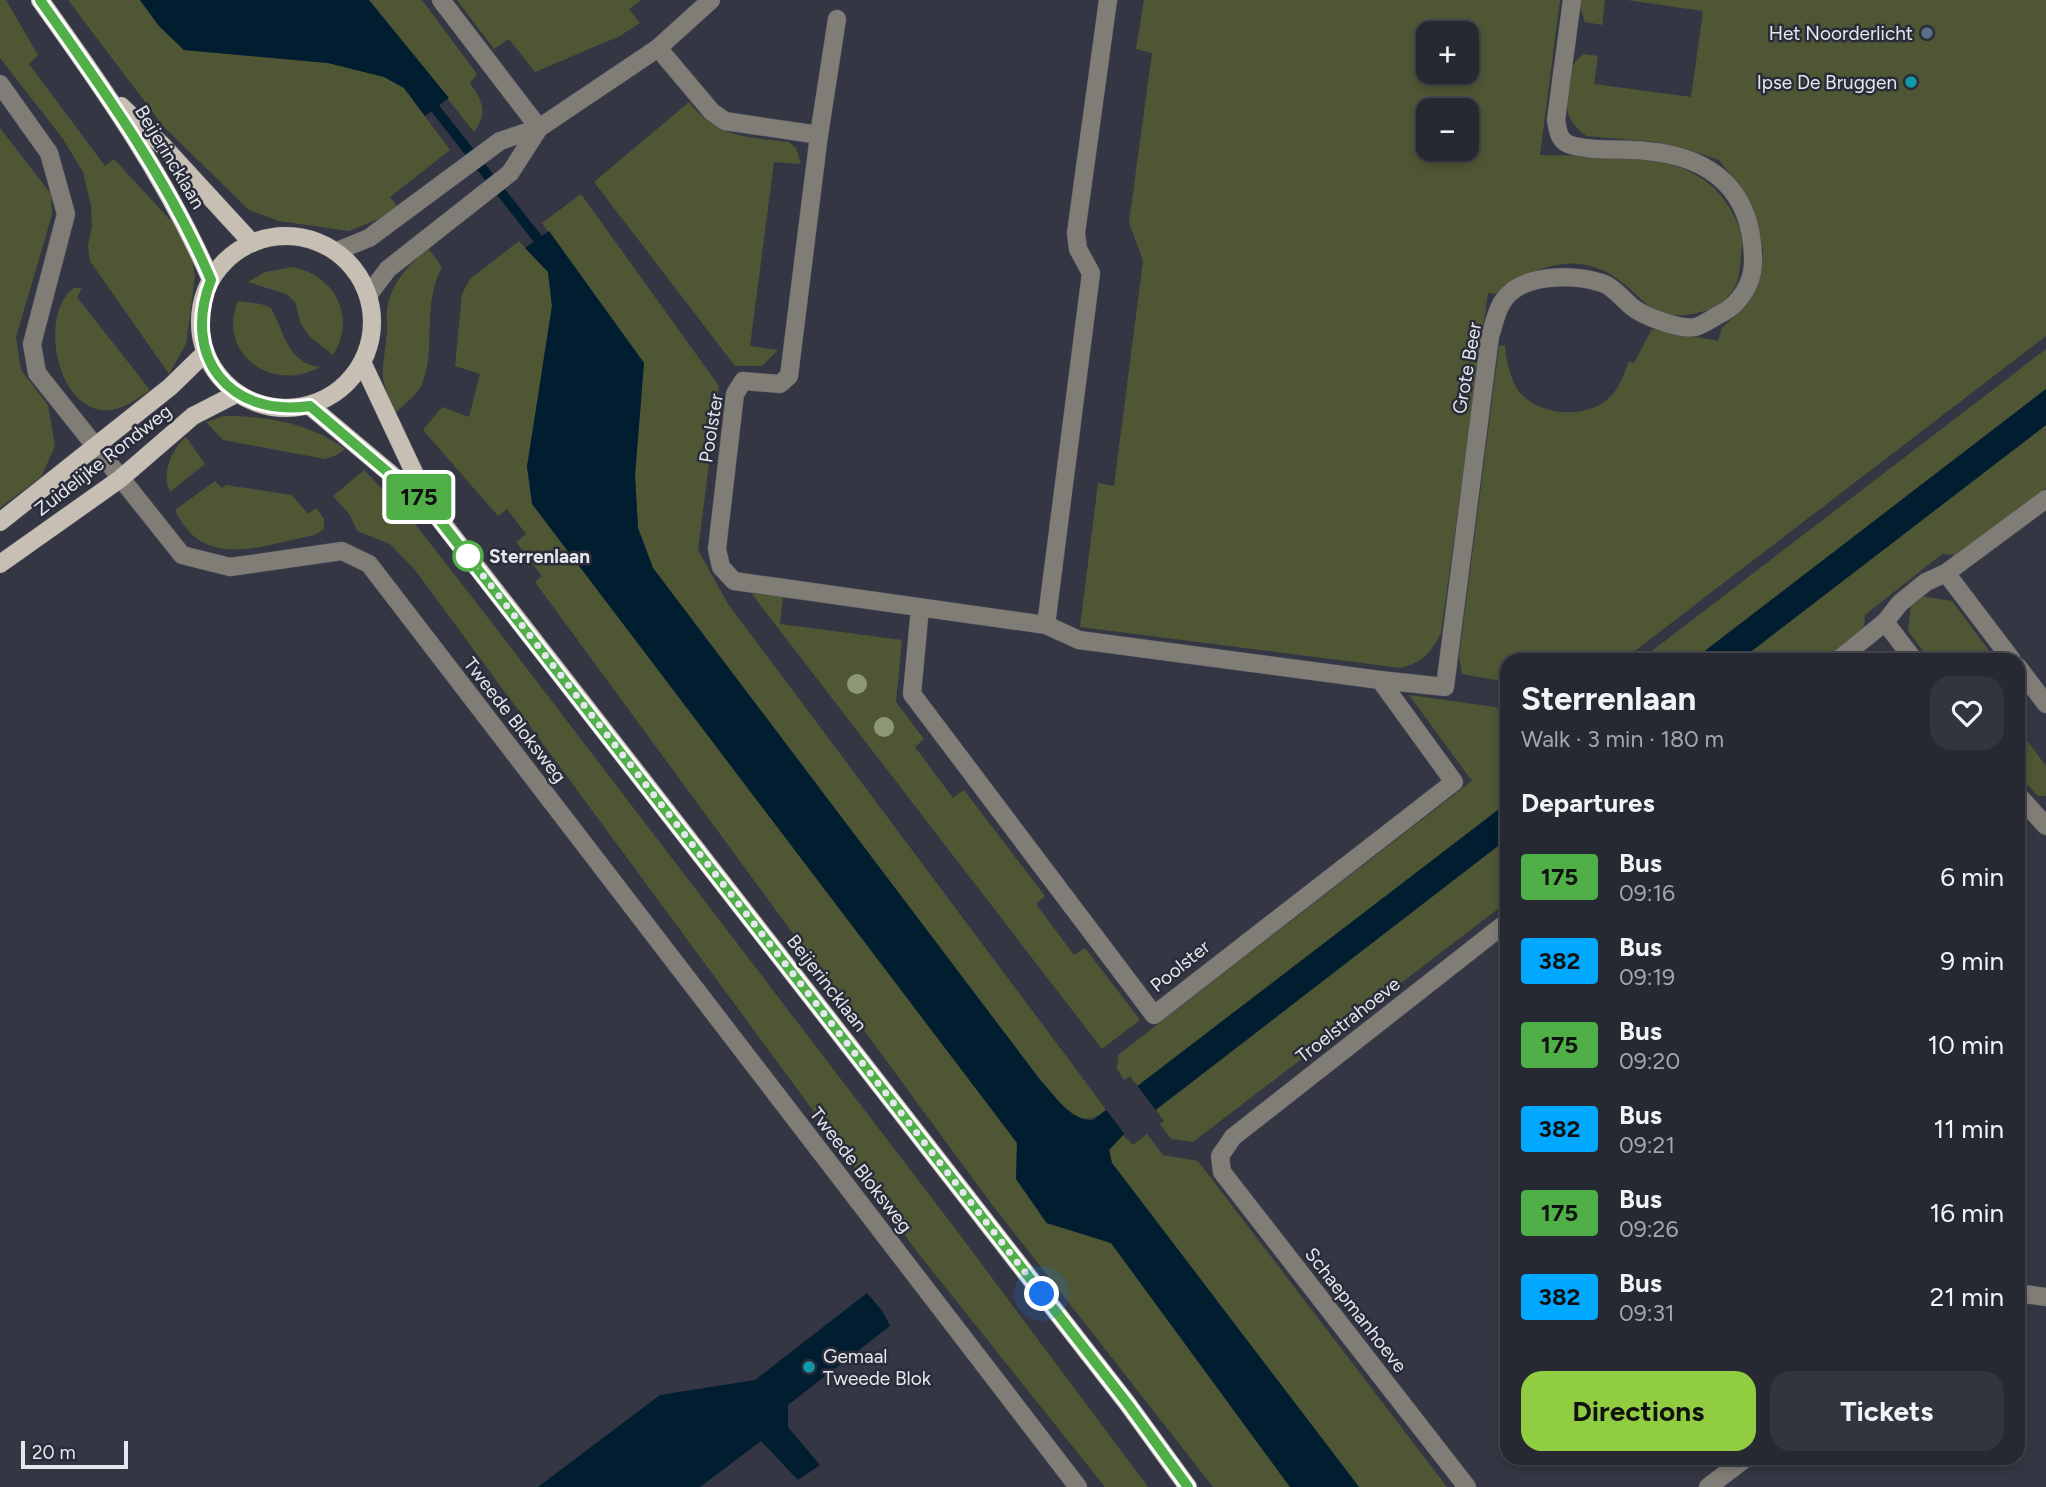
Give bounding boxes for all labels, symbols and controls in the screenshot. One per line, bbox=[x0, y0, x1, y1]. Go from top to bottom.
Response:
map controls bbox=[1416, 21, 1479, 161]
button: + bbox=[1416, 21, 1479, 84]
place label: Het Noorderlicht bbox=[1769, 22, 1913, 45]
marker: Het Noorderlicht bbox=[1919, 25, 1935, 41]
place label: Ipse De Bruggen bbox=[1757, 71, 1897, 94]
marker: Ipse De Bruggen bbox=[1903, 74, 1919, 90]
button: − bbox=[1416, 98, 1479, 161]
street label: Beijerincklaan bbox=[130, 101, 210, 213]
street label: Grote Beer bbox=[1448, 320, 1486, 416]
street label: Poolster bbox=[694, 391, 728, 464]
street label: Zuidelijke Rondweg bbox=[30, 399, 176, 521]
line badge: 175 bbox=[379, 474, 459, 520]
text: 175 bbox=[400, 482, 438, 511]
marker: Sterrenlaan bbox=[453, 541, 483, 571]
place label: Sterrenlaan bbox=[489, 545, 590, 568]
street label: Tweede Bloksweg bbox=[459, 653, 571, 787]
button: heart bbox=[1930, 676, 2004, 750]
text: Sterrenlaan bbox=[1521, 679, 1696, 718]
text: Walk · 3 min · 180 m bbox=[1521, 725, 1724, 753]
text: Departures bbox=[1521, 787, 1655, 819]
text: Bus bbox=[1619, 847, 1662, 879]
text: 6 min bbox=[1940, 861, 2004, 893]
text: 175 bbox=[1541, 862, 1578, 891]
text: 09:16 bbox=[1619, 879, 1675, 907]
street label: Beijerincklaan bbox=[782, 930, 872, 1036]
text: Bus bbox=[1619, 931, 1662, 963]
street label: Poolster bbox=[1146, 935, 1215, 997]
text: 9 min bbox=[1940, 945, 2004, 977]
text: 382 bbox=[1539, 946, 1580, 975]
text: 09:19 bbox=[1619, 963, 1675, 991]
street label: Troelstrahoeve bbox=[1291, 972, 1405, 1068]
text: Bus bbox=[1619, 1015, 1662, 1047]
text: 10 min bbox=[1928, 1029, 2004, 1061]
text: 175 bbox=[1541, 1030, 1578, 1059]
text: 09:20 bbox=[1619, 1047, 1680, 1075]
text: Bus bbox=[1619, 1099, 1662, 1131]
street label: Tweede Bloksweg bbox=[805, 1103, 917, 1237]
text: 11 min bbox=[1933, 1113, 2004, 1145]
text: 382 bbox=[1539, 1114, 1580, 1143]
text: 09:21 bbox=[1619, 1131, 1675, 1159]
text: Bus bbox=[1619, 1183, 1662, 1215]
text: 16 min bbox=[1929, 1197, 2004, 1229]
text: 175 bbox=[1541, 1198, 1578, 1227]
text: 09:26 bbox=[1619, 1215, 1678, 1243]
street label: Schaepmanhoeve bbox=[1300, 1243, 1412, 1377]
text: Bus bbox=[1619, 1267, 1662, 1299]
your location bbox=[1024, 1276, 1059, 1311]
text: 21 min bbox=[1930, 1281, 2004, 1313]
text: 382 bbox=[1539, 1282, 1580, 1311]
text: 09:31 bbox=[1619, 1299, 1675, 1327]
place label: Gemaal Tweede Blok bbox=[823, 1345, 932, 1390]
marker: Gemaal Tweede Blok bbox=[801, 1359, 817, 1375]
button: Directions bbox=[1521, 1371, 1756, 1451]
button: Tickets bbox=[1770, 1371, 2004, 1451]
scale bar bbox=[21, 1438, 128, 1470]
text: 20 m bbox=[32, 1441, 76, 1464]

